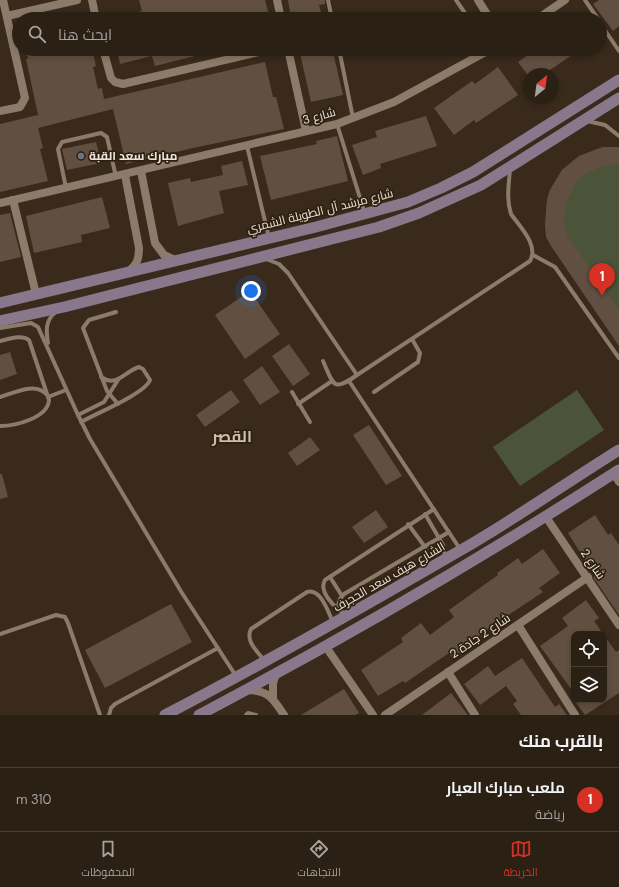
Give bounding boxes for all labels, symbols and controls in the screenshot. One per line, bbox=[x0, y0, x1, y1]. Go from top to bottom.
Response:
search box bbox=[12, 12, 607, 56]
icon: search bbox=[26, 23, 48, 45]
text: ابحث هنا bbox=[58, 25, 112, 45]
north arrow bbox=[523, 68, 559, 104]
street label: شارع 3 bbox=[301, 104, 337, 128]
place label: مبارك سعد القبة bbox=[89, 148, 177, 164]
marker: مبارك سعد القبة bbox=[76, 151, 86, 161]
street label: شارع مرشد آل الطويلة الشمري bbox=[245, 185, 395, 239]
pin: 1 bbox=[589, 263, 615, 296]
your location bbox=[241, 281, 261, 301]
district label: القصر bbox=[211, 426, 252, 447]
street label: الشارع هيف سعد الحجرف bbox=[330, 538, 448, 616]
street label: شارع 2 bbox=[577, 546, 609, 582]
street label: شارع 2 جادة 2 bbox=[447, 610, 513, 662]
map controls bbox=[571, 631, 607, 703]
button: locate bbox=[571, 631, 607, 667]
button: layers bbox=[571, 667, 607, 703]
text: بالقرب منك bbox=[519, 730, 603, 752]
text: ملعب مبارك العيار bbox=[446, 778, 565, 798]
text: 310 m bbox=[16, 791, 51, 808]
text: 1 bbox=[588, 791, 592, 808]
text: رياضة bbox=[535, 806, 565, 823]
tab: المحفوظات bbox=[81, 838, 135, 882]
tab: الاتجاهات bbox=[297, 838, 341, 882]
tab: الخريطة bbox=[503, 838, 538, 882]

